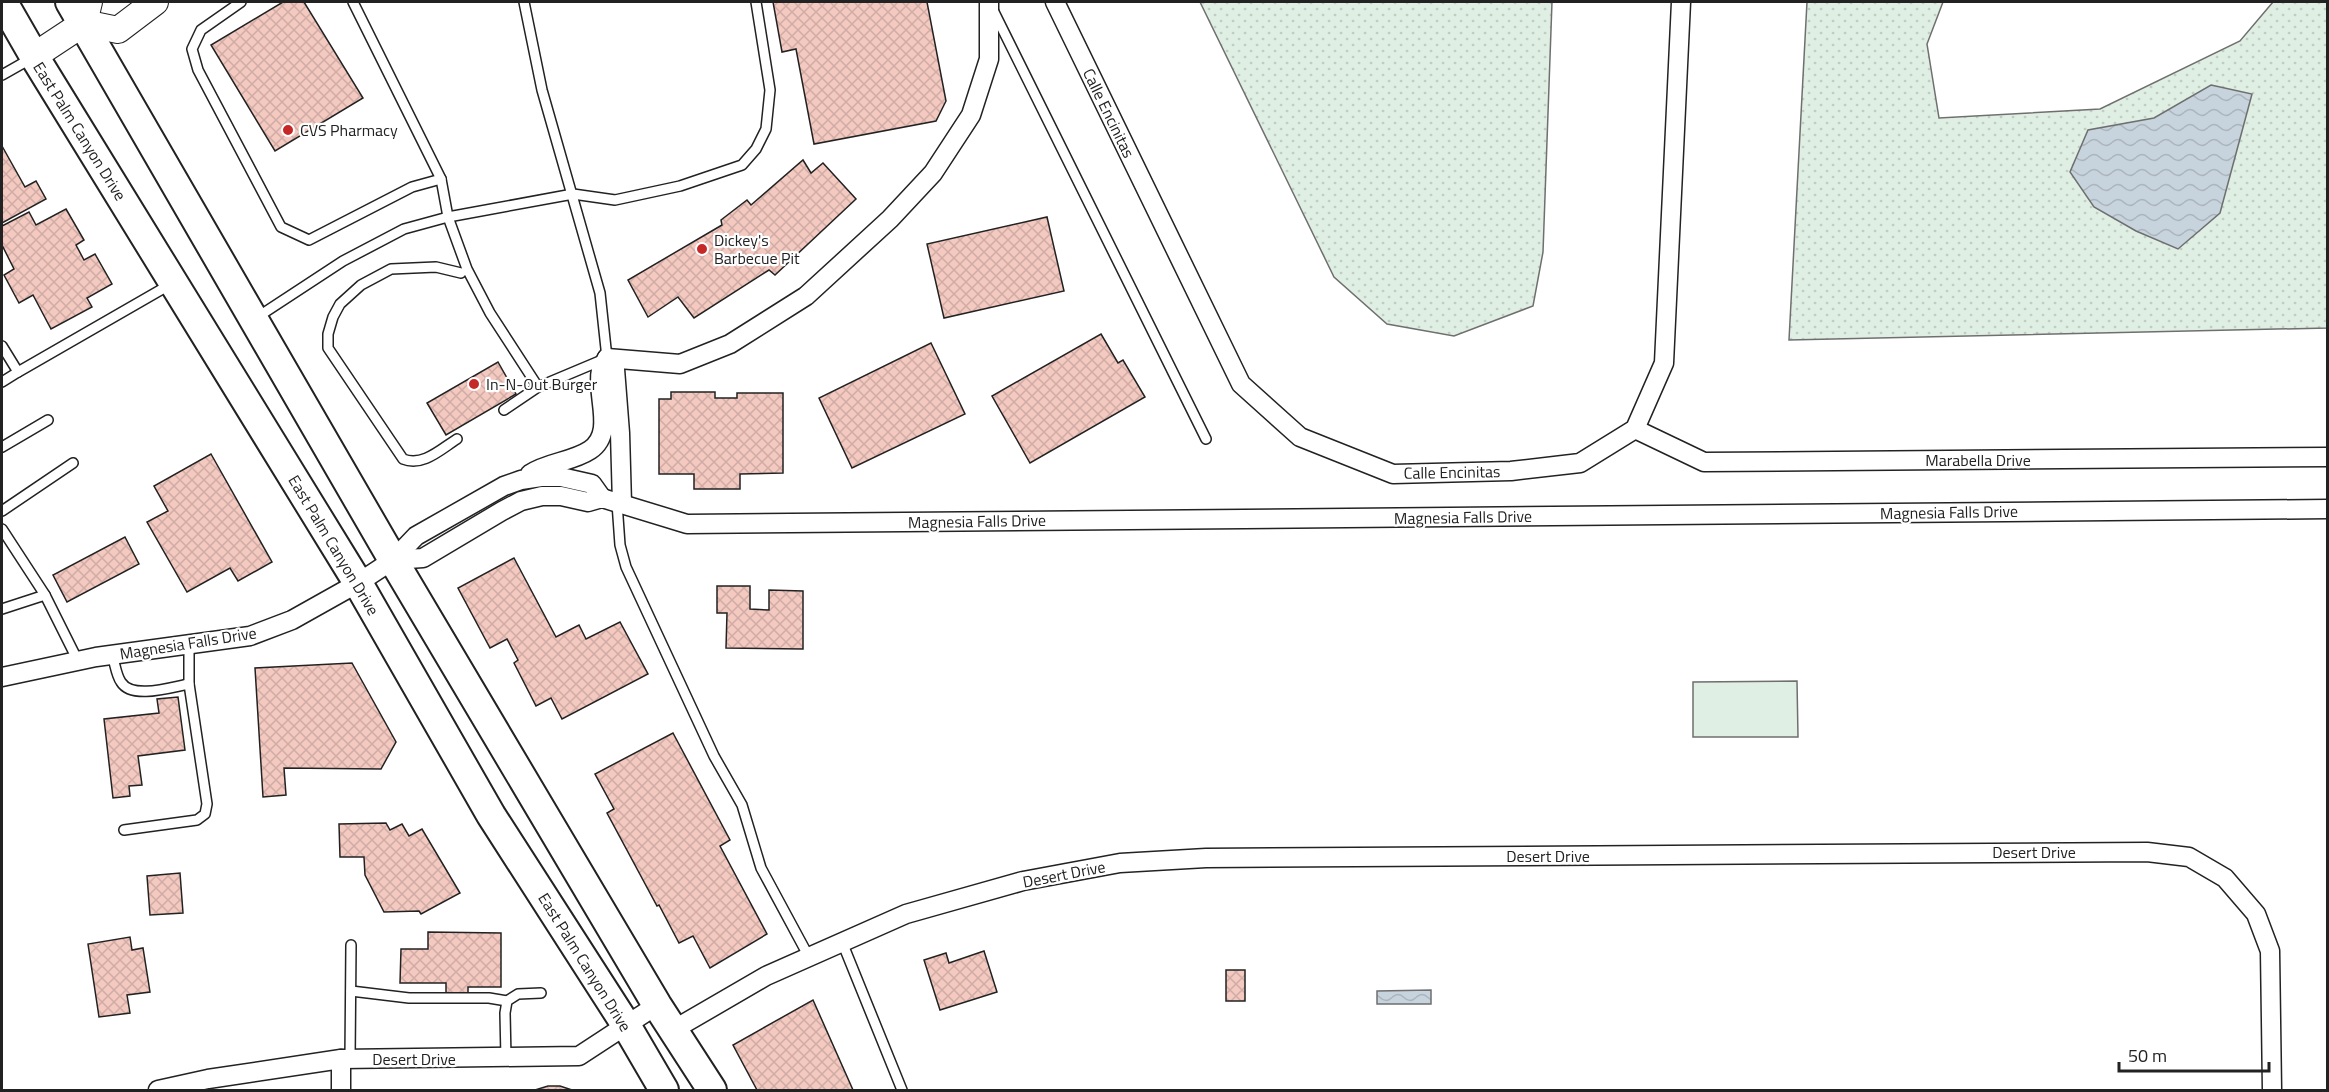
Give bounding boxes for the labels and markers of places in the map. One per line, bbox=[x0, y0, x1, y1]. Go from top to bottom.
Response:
place label: CVS Pharmacy bbox=[300, 118, 398, 142]
marker: CVS Pharmacy bbox=[281, 123, 295, 137]
place label: Dickey's Barbecue Pit bbox=[714, 228, 800, 270]
marker: Dickey's Barbecue Pit bbox=[695, 242, 709, 256]
place label: In-N-Out Burger bbox=[486, 372, 598, 396]
marker: In-N-Out Burger bbox=[467, 377, 481, 391]

